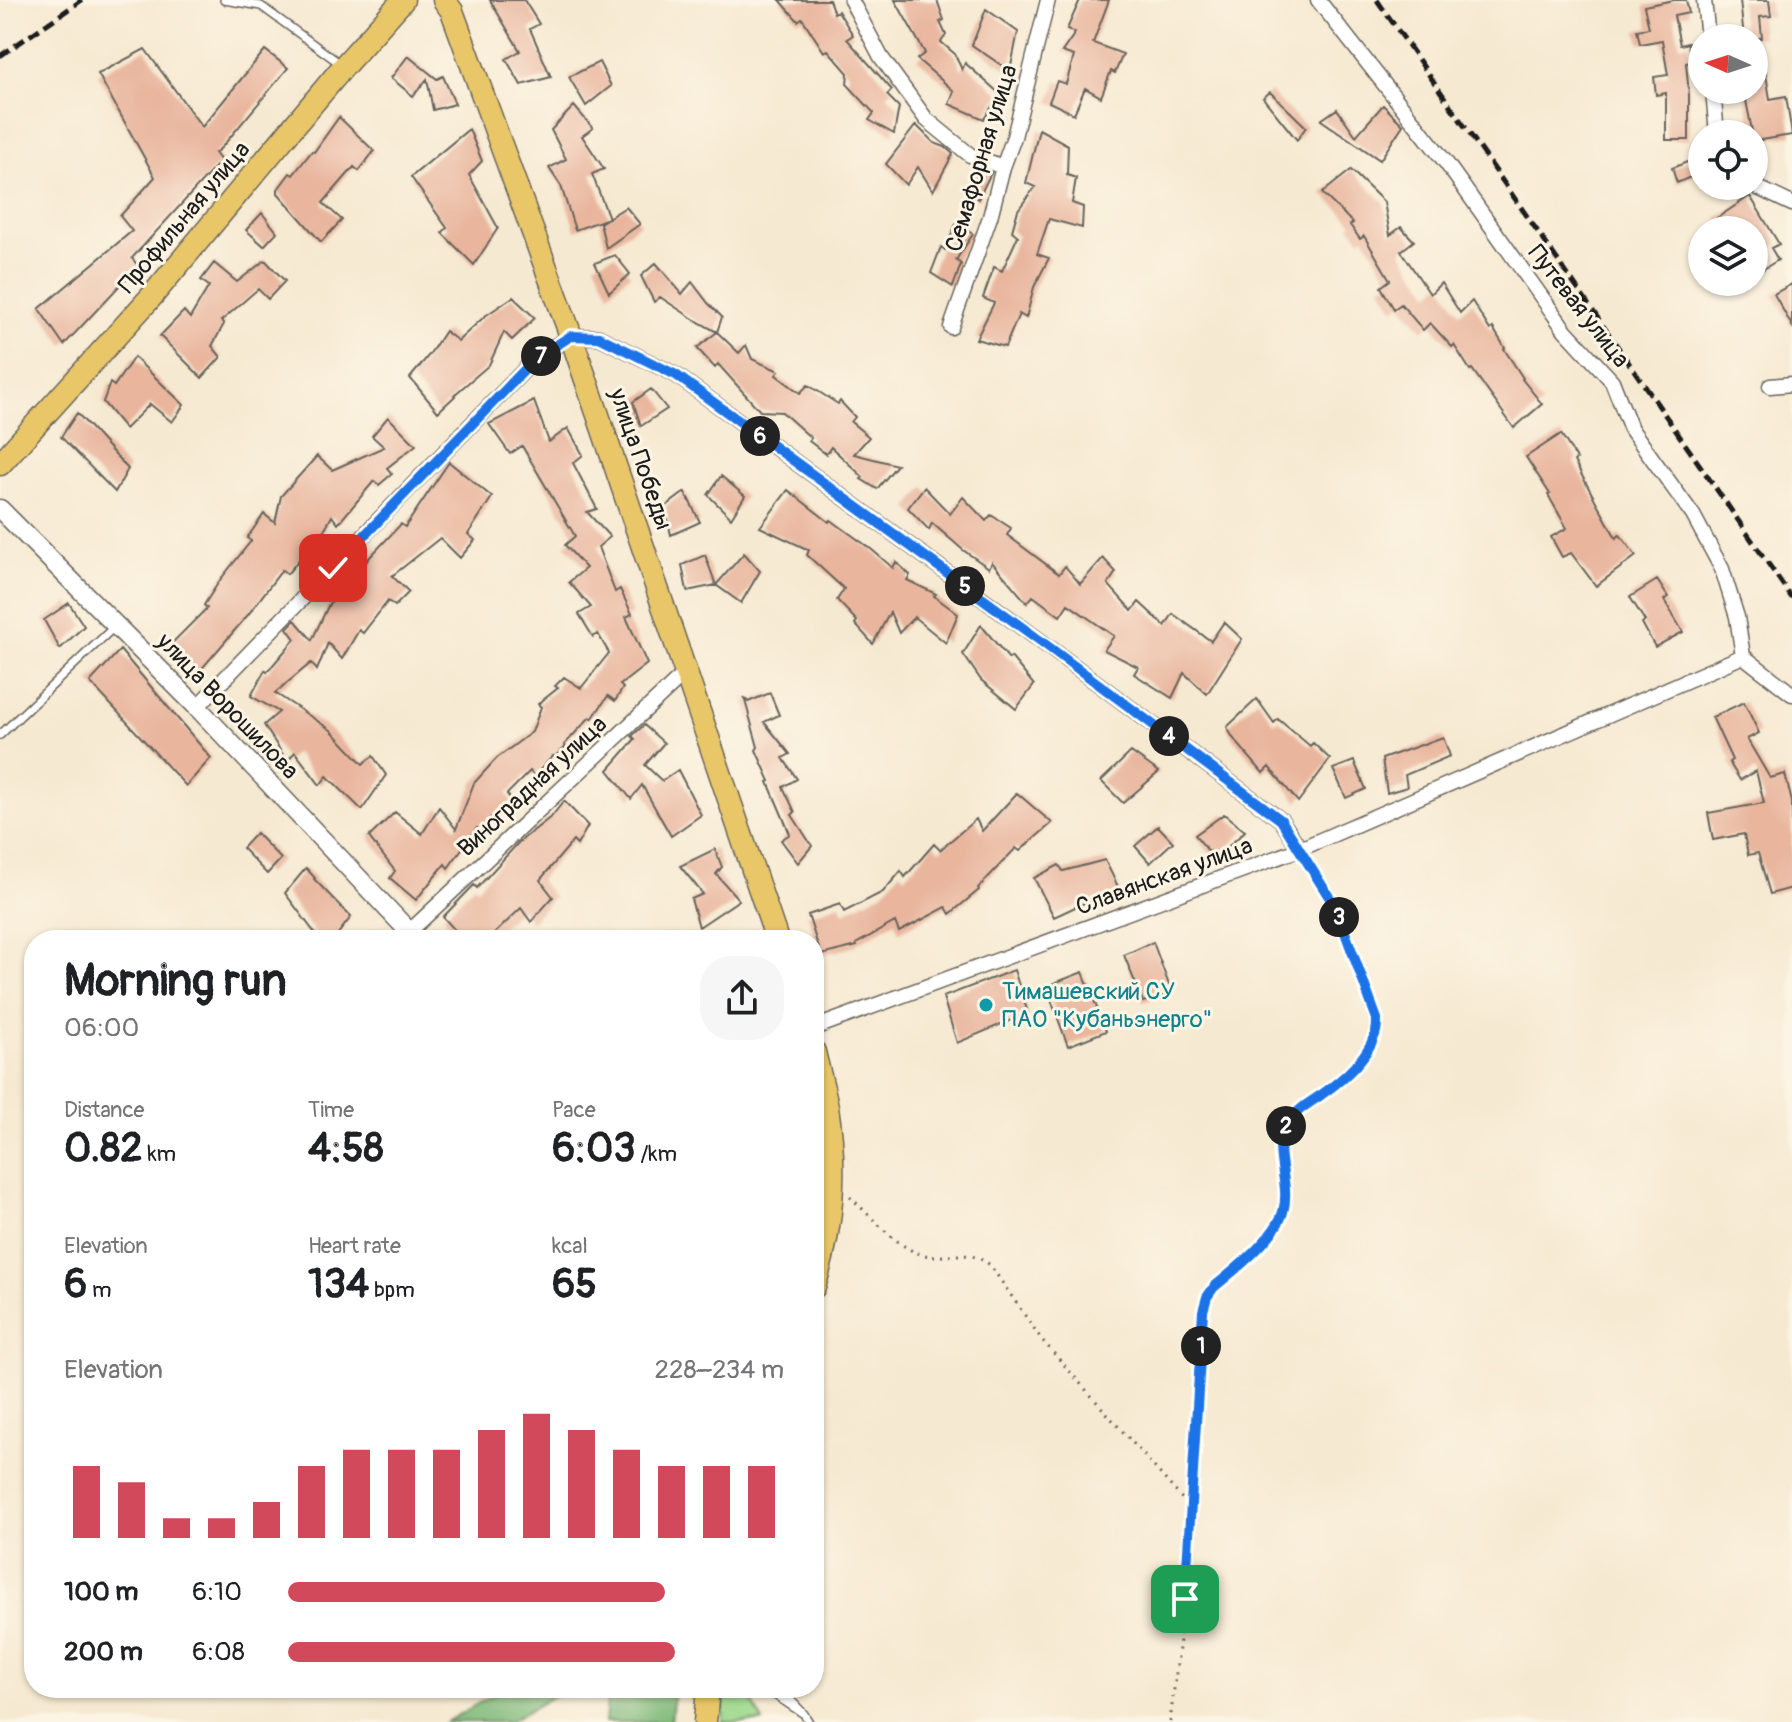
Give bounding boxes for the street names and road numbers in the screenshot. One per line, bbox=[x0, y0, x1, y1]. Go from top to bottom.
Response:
street label: Семафорная улица bbox=[939, 61, 1024, 255]
street label: Профильная улица bbox=[112, 135, 256, 299]
street label: Путевая улица bbox=[1522, 239, 1636, 373]
street label: улица Победы bbox=[602, 384, 678, 534]
street label: улица Ворошилова bbox=[150, 627, 305, 785]
street label: Виноградная улица bbox=[452, 710, 613, 863]
street label: Славянская улица bbox=[1072, 831, 1256, 922]

